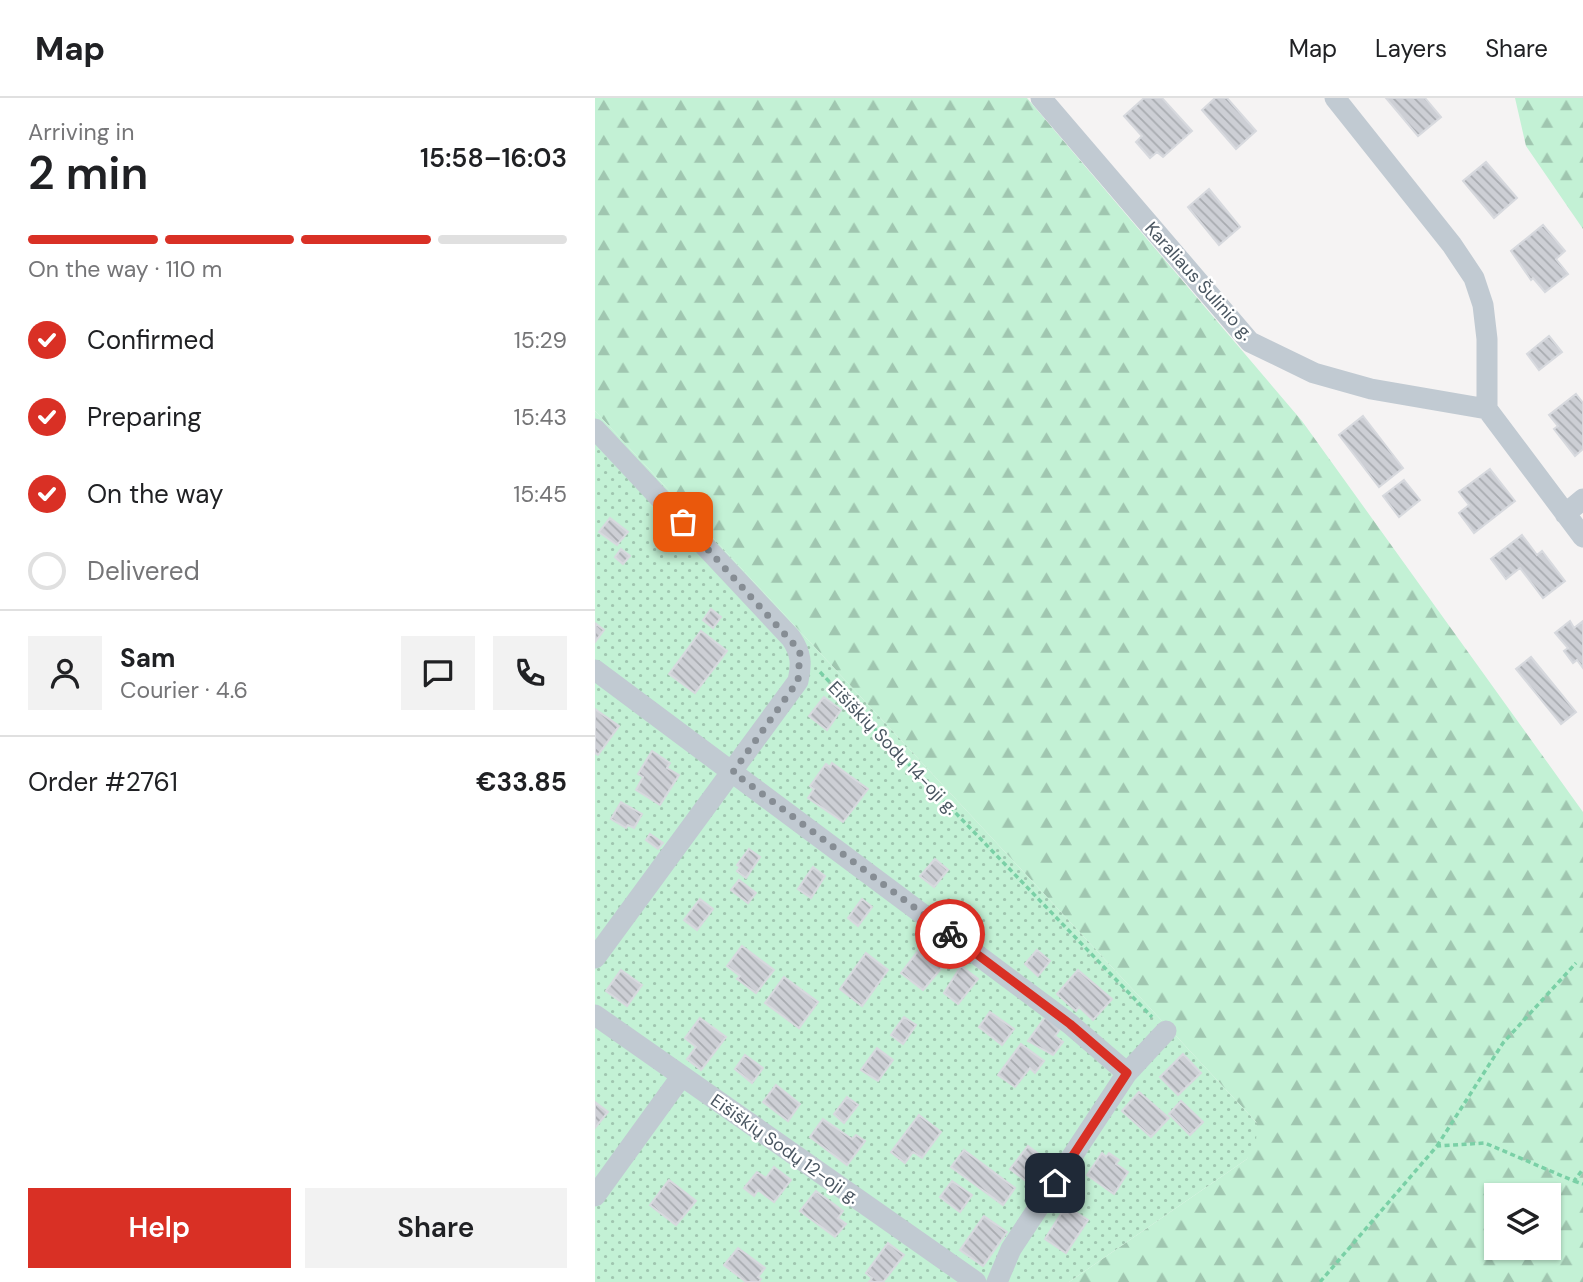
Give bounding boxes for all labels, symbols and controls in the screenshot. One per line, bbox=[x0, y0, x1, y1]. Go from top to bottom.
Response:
text: Map bbox=[35, 27, 105, 70]
text: Map bbox=[1289, 33, 1337, 64]
text: Layers bbox=[1375, 33, 1447, 64]
text: Share bbox=[1485, 33, 1548, 64]
text: Arriving in bbox=[28, 117, 134, 147]
text: 15:58–16:03 bbox=[420, 141, 567, 175]
text: 2 min bbox=[28, 143, 148, 203]
street label: Karaliaus Šulinio g. bbox=[1139, 217, 1259, 345]
text: On the way · 110 m bbox=[28, 254, 222, 284]
icon: check bbox=[28, 321, 66, 359]
text: Confirmed bbox=[87, 323, 214, 357]
text: 15:29 bbox=[514, 325, 567, 355]
icon: check bbox=[28, 398, 66, 436]
text: Preparing bbox=[87, 400, 202, 434]
text: 15:43 bbox=[514, 402, 567, 432]
icon: check bbox=[28, 475, 66, 513]
text: On the way bbox=[87, 477, 223, 511]
text: 15:45 bbox=[513, 479, 567, 509]
pin bbox=[653, 492, 713, 552]
icon: bag bbox=[664, 503, 702, 541]
text: Delivered bbox=[87, 554, 200, 588]
button: person bbox=[28, 636, 102, 710]
button: chat bbox=[401, 636, 475, 710]
button: phone bbox=[493, 636, 567, 710]
text: Sam bbox=[120, 641, 175, 675]
text: Courier · 4.6 bbox=[120, 675, 248, 705]
street label: Eišiškių Sodų 14-oji g. bbox=[823, 676, 963, 820]
text: Order #2761 bbox=[28, 765, 178, 799]
text: €33.85 bbox=[476, 765, 567, 799]
courier bbox=[915, 899, 985, 969]
icon: bike bbox=[931, 915, 969, 953]
street label: Eišiškių Sodų 12-oji g. bbox=[706, 1089, 864, 1209]
pin bbox=[1025, 1153, 1085, 1213]
icon: home bbox=[1036, 1164, 1074, 1202]
map controls bbox=[1484, 1183, 1561, 1260]
button: layers bbox=[1484, 1183, 1561, 1260]
button: Help bbox=[28, 1188, 291, 1268]
button: Share bbox=[305, 1188, 567, 1268]

